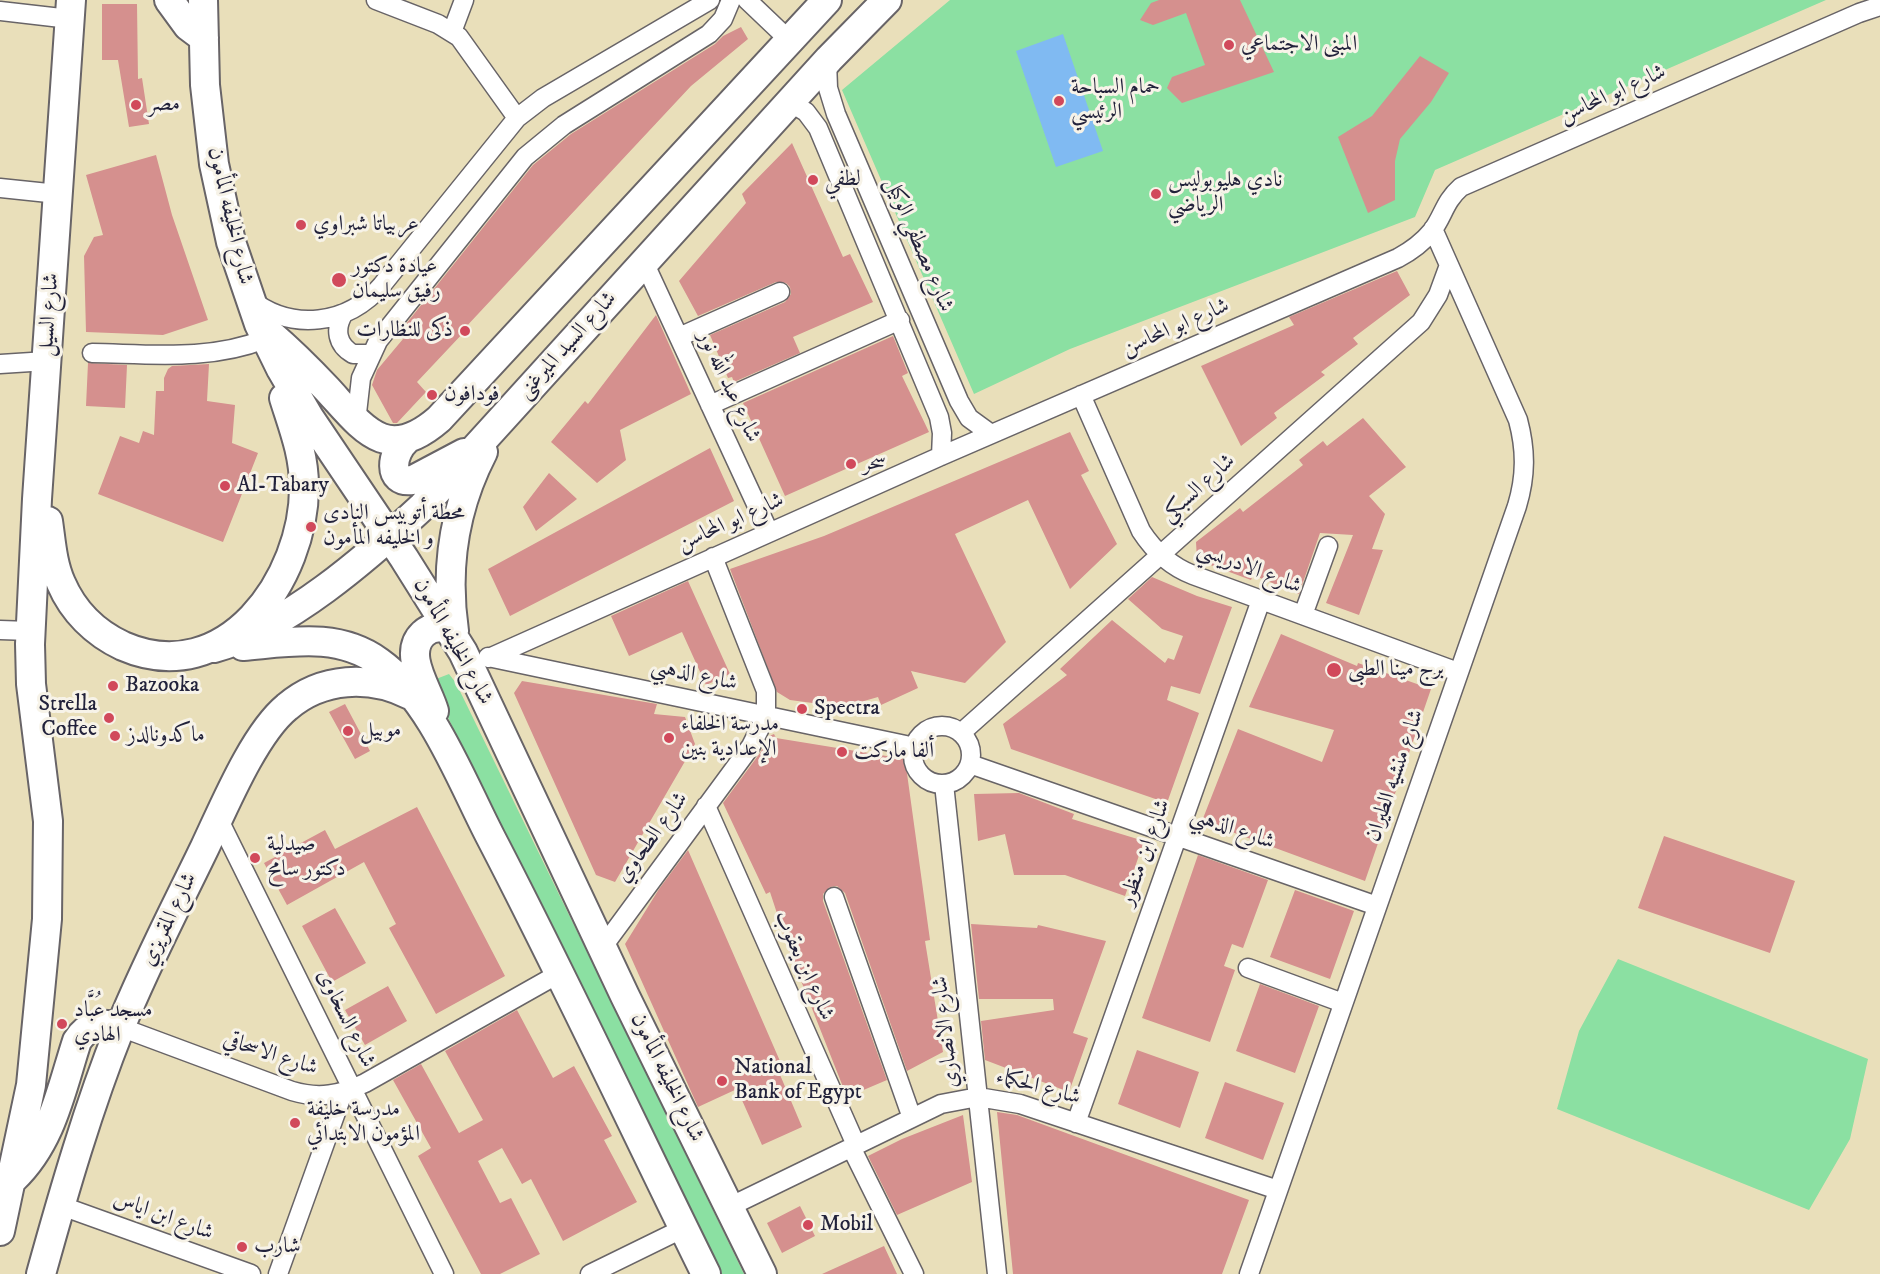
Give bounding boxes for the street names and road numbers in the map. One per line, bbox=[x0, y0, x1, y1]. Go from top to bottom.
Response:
street label: شارع ابو المحاسن bbox=[1556, 60, 1670, 130]
street label: شارع الخليفه المأمون bbox=[200, 145, 258, 287]
street label: شارع مصطفي الوكيل bbox=[878, 174, 958, 316]
street label: شارع السيل bbox=[34, 272, 66, 358]
street label: شارع السيد الميرغنى bbox=[513, 287, 623, 405]
street label: شارع ابو المحاسن bbox=[1118, 294, 1234, 362]
street label: شارع عبد الله نور bbox=[691, 327, 765, 447]
street label: شارع السبكي bbox=[1157, 449, 1241, 529]
street label: شارع ابو المحاسن bbox=[674, 488, 788, 558]
street label: شارع الادريسي bbox=[1193, 537, 1305, 601]
street label: شارع الخليفه المأمون bbox=[406, 574, 498, 710]
street label: شارع الذهبي bbox=[648, 654, 740, 698]
street label: شارع منشيه الطيران bbox=[1361, 706, 1431, 846]
street label: شارع الطحاوي bbox=[611, 787, 695, 889]
street label: شارع ابن منظور bbox=[1115, 796, 1177, 910]
street label: شارع الذهبي bbox=[1186, 803, 1278, 857]
street label: شارع المقريزي bbox=[136, 869, 204, 971]
street label: شارع ابن يعقوب bbox=[767, 907, 839, 1025]
street label: شارع السخاوى bbox=[310, 965, 380, 1073]
street label: شارع الانصاري bbox=[928, 975, 966, 1089]
street label: شارع الخليفه المأمون bbox=[623, 1009, 709, 1147]
street label: شارع الاسحاقي bbox=[219, 1027, 321, 1083]
street label: شارع الحكماء bbox=[993, 1064, 1083, 1112]
street label: شارع ابن اياس bbox=[109, 1187, 217, 1247]

